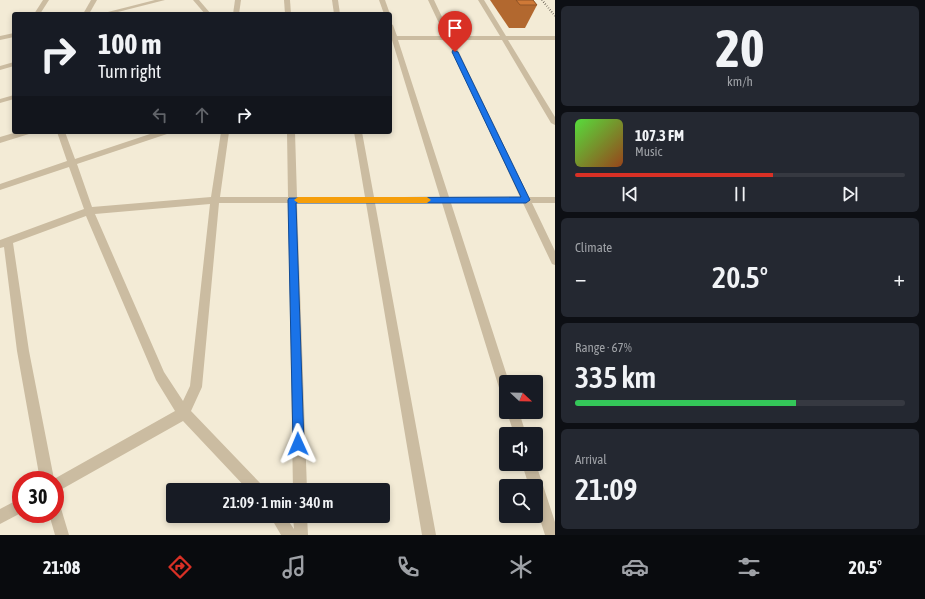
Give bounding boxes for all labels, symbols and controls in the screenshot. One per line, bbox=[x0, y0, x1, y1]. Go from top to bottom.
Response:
pin bbox=[438, 11, 472, 52]
icon: arrive bbox=[444, 17, 466, 39]
text: 20 bbox=[716, 18, 764, 78]
icon: right bbox=[32, 28, 84, 80]
text: 100 m bbox=[98, 28, 161, 60]
text: Turn right bbox=[98, 61, 161, 82]
text: km/h bbox=[727, 74, 753, 89]
icon: left bbox=[149, 104, 171, 126]
icon: ahead bbox=[191, 104, 213, 126]
icon: right bbox=[233, 104, 255, 126]
text: 107.3 FM bbox=[635, 127, 684, 144]
text: Music bbox=[635, 144, 662, 159]
icon: previous bbox=[619, 183, 641, 205]
icon: pause bbox=[729, 183, 751, 205]
icon: next bbox=[839, 183, 861, 205]
text: Climate bbox=[575, 240, 612, 255]
text: 20.5° bbox=[712, 260, 768, 294]
text: − bbox=[575, 265, 586, 291]
text: + bbox=[894, 265, 905, 291]
text: Range · 67% bbox=[575, 340, 632, 355]
text: 335 km bbox=[575, 360, 656, 394]
north arrow bbox=[499, 375, 543, 419]
map controls bbox=[499, 375, 543, 523]
position arrow bbox=[277, 423, 319, 465]
button: sound bbox=[499, 427, 543, 471]
text: Arrival bbox=[575, 452, 607, 467]
speed limit sign: 30 bbox=[12, 471, 64, 523]
text: 21:09 bbox=[575, 472, 637, 506]
button: search bbox=[499, 479, 543, 523]
text: 21:09 · 1 min · 340 m bbox=[223, 494, 333, 511]
icon: directions bbox=[166, 553, 194, 581]
icon: music bbox=[280, 553, 308, 581]
icon: phone bbox=[394, 553, 422, 581]
icon: climate bbox=[507, 553, 535, 581]
icon: car bbox=[621, 553, 649, 581]
icon: filters bbox=[735, 553, 763, 581]
text: 21:08 bbox=[43, 557, 80, 578]
text: 20.5° bbox=[849, 557, 882, 578]

